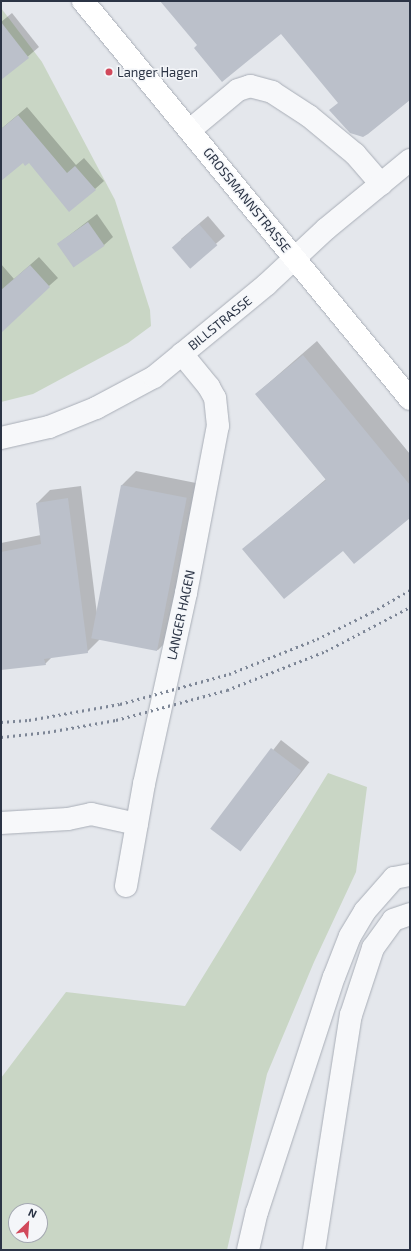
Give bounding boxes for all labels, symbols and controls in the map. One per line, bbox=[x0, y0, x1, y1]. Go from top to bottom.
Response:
place label: Langer Hagen bbox=[117, 64, 198, 80]
marker: Langer Hagen bbox=[104, 67, 114, 77]
street label: GROSSMANNSTRASSE bbox=[200, 145, 294, 255]
street label: BILLSTRASSE bbox=[185, 293, 255, 353]
street label: LANGER HAGEN bbox=[164, 569, 198, 661]
north arrow bbox=[8, 1203, 48, 1243]
text: N bbox=[27, 1205, 39, 1220]

